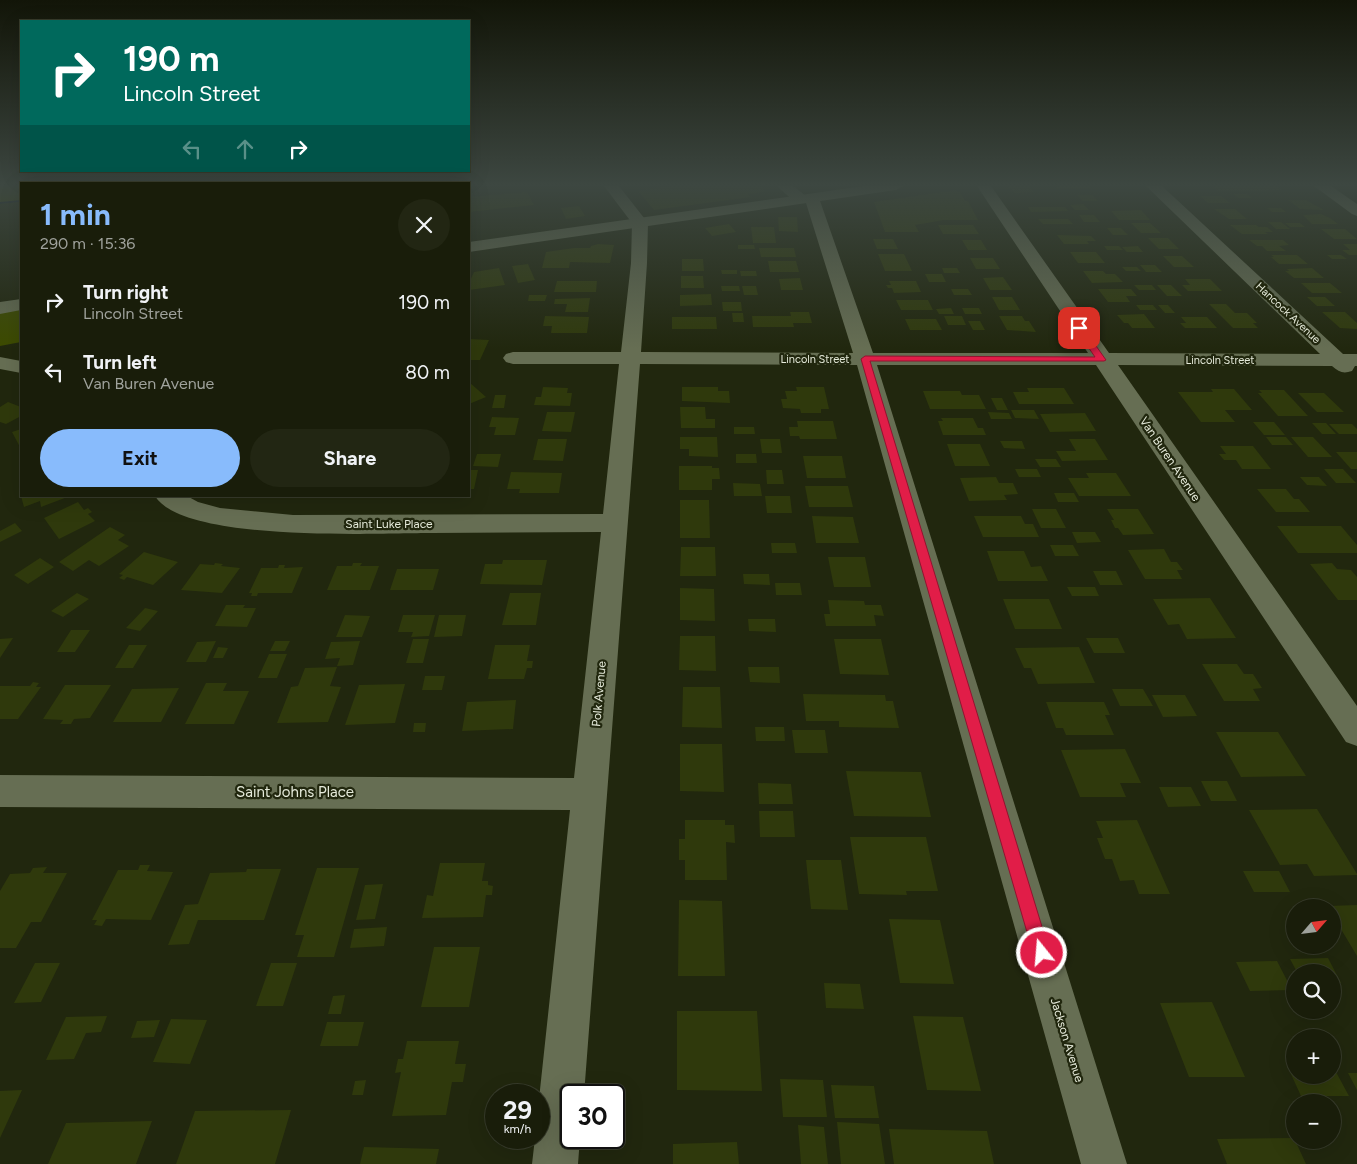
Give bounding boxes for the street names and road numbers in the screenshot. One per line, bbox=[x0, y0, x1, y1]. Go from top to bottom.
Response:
street label: Hancock Avenue bbox=[1253, 280, 1323, 346]
street label: Lincoln Street bbox=[781, 353, 849, 366]
street label: Lincoln Street bbox=[1186, 354, 1254, 367]
street label: Van Buren Avenue bbox=[1137, 414, 1204, 504]
street label: Saint Luke Place bbox=[345, 517, 433, 531]
street label: Polk Avenue bbox=[589, 660, 609, 727]
street label: Saint Johns Place bbox=[236, 783, 354, 801]
street label: Jackson Avenue bbox=[1048, 996, 1087, 1084]

